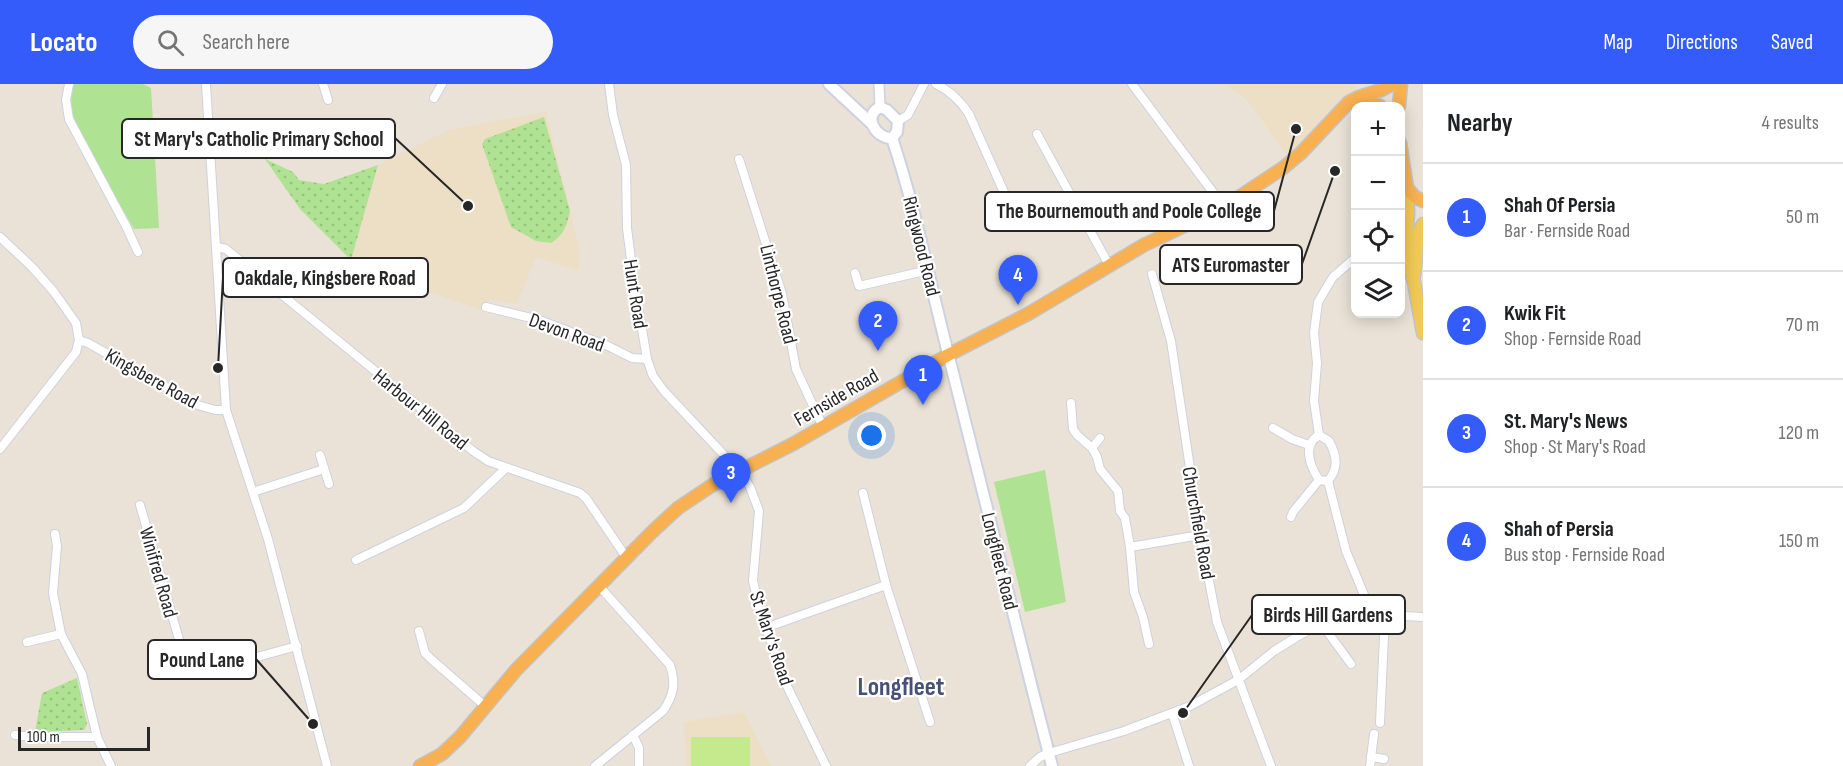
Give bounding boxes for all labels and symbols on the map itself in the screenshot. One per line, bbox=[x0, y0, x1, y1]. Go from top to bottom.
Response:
callout: St Mary's Catholic Primary School bbox=[122, 119, 395, 158]
text: St Mary's Catholic Primary School bbox=[134, 127, 384, 152]
callout: The Bournemouth and Poole College bbox=[985, 192, 1274, 231]
street label: Ringwood Road bbox=[897, 194, 945, 299]
text: The Bournemouth and Poole College bbox=[996, 199, 1262, 224]
street label: Linthorpe Road bbox=[754, 242, 802, 346]
callout: ATS Euromaster bbox=[1160, 245, 1302, 284]
text: ATS Euromaster bbox=[1171, 253, 1290, 278]
pin: 4 bbox=[998, 256, 1038, 305]
callout: Oakdale, Kingsbere Road bbox=[223, 258, 428, 297]
street label: Hunt Road bbox=[618, 258, 652, 331]
text: Oakdale, Kingsbere Road bbox=[234, 266, 416, 291]
pin: 2 bbox=[858, 302, 898, 351]
street label: Devon Road bbox=[526, 308, 608, 358]
street label: Kingsbere Road bbox=[101, 343, 202, 414]
pin: 1 bbox=[904, 356, 942, 405]
street label: Harbour Hill Road bbox=[368, 364, 473, 455]
street label: Fernside Road bbox=[790, 364, 883, 432]
your location bbox=[857, 421, 886, 450]
pin: 3 bbox=[712, 454, 750, 503]
street label: Churchfield Road bbox=[1176, 465, 1220, 581]
street label: Longfleet Road bbox=[975, 510, 1023, 612]
street label: Winifred Road bbox=[134, 524, 182, 620]
street label: St Mary's Road bbox=[744, 588, 798, 689]
callout: Birds Hill Gardens bbox=[1252, 595, 1405, 634]
text: Birds Hill Gardens bbox=[1263, 603, 1393, 628]
callout: Pound Lane bbox=[148, 640, 256, 679]
text: Pound Lane bbox=[160, 648, 244, 673]
district label: Longfleet bbox=[858, 672, 945, 703]
scale bar bbox=[18, 724, 150, 752]

